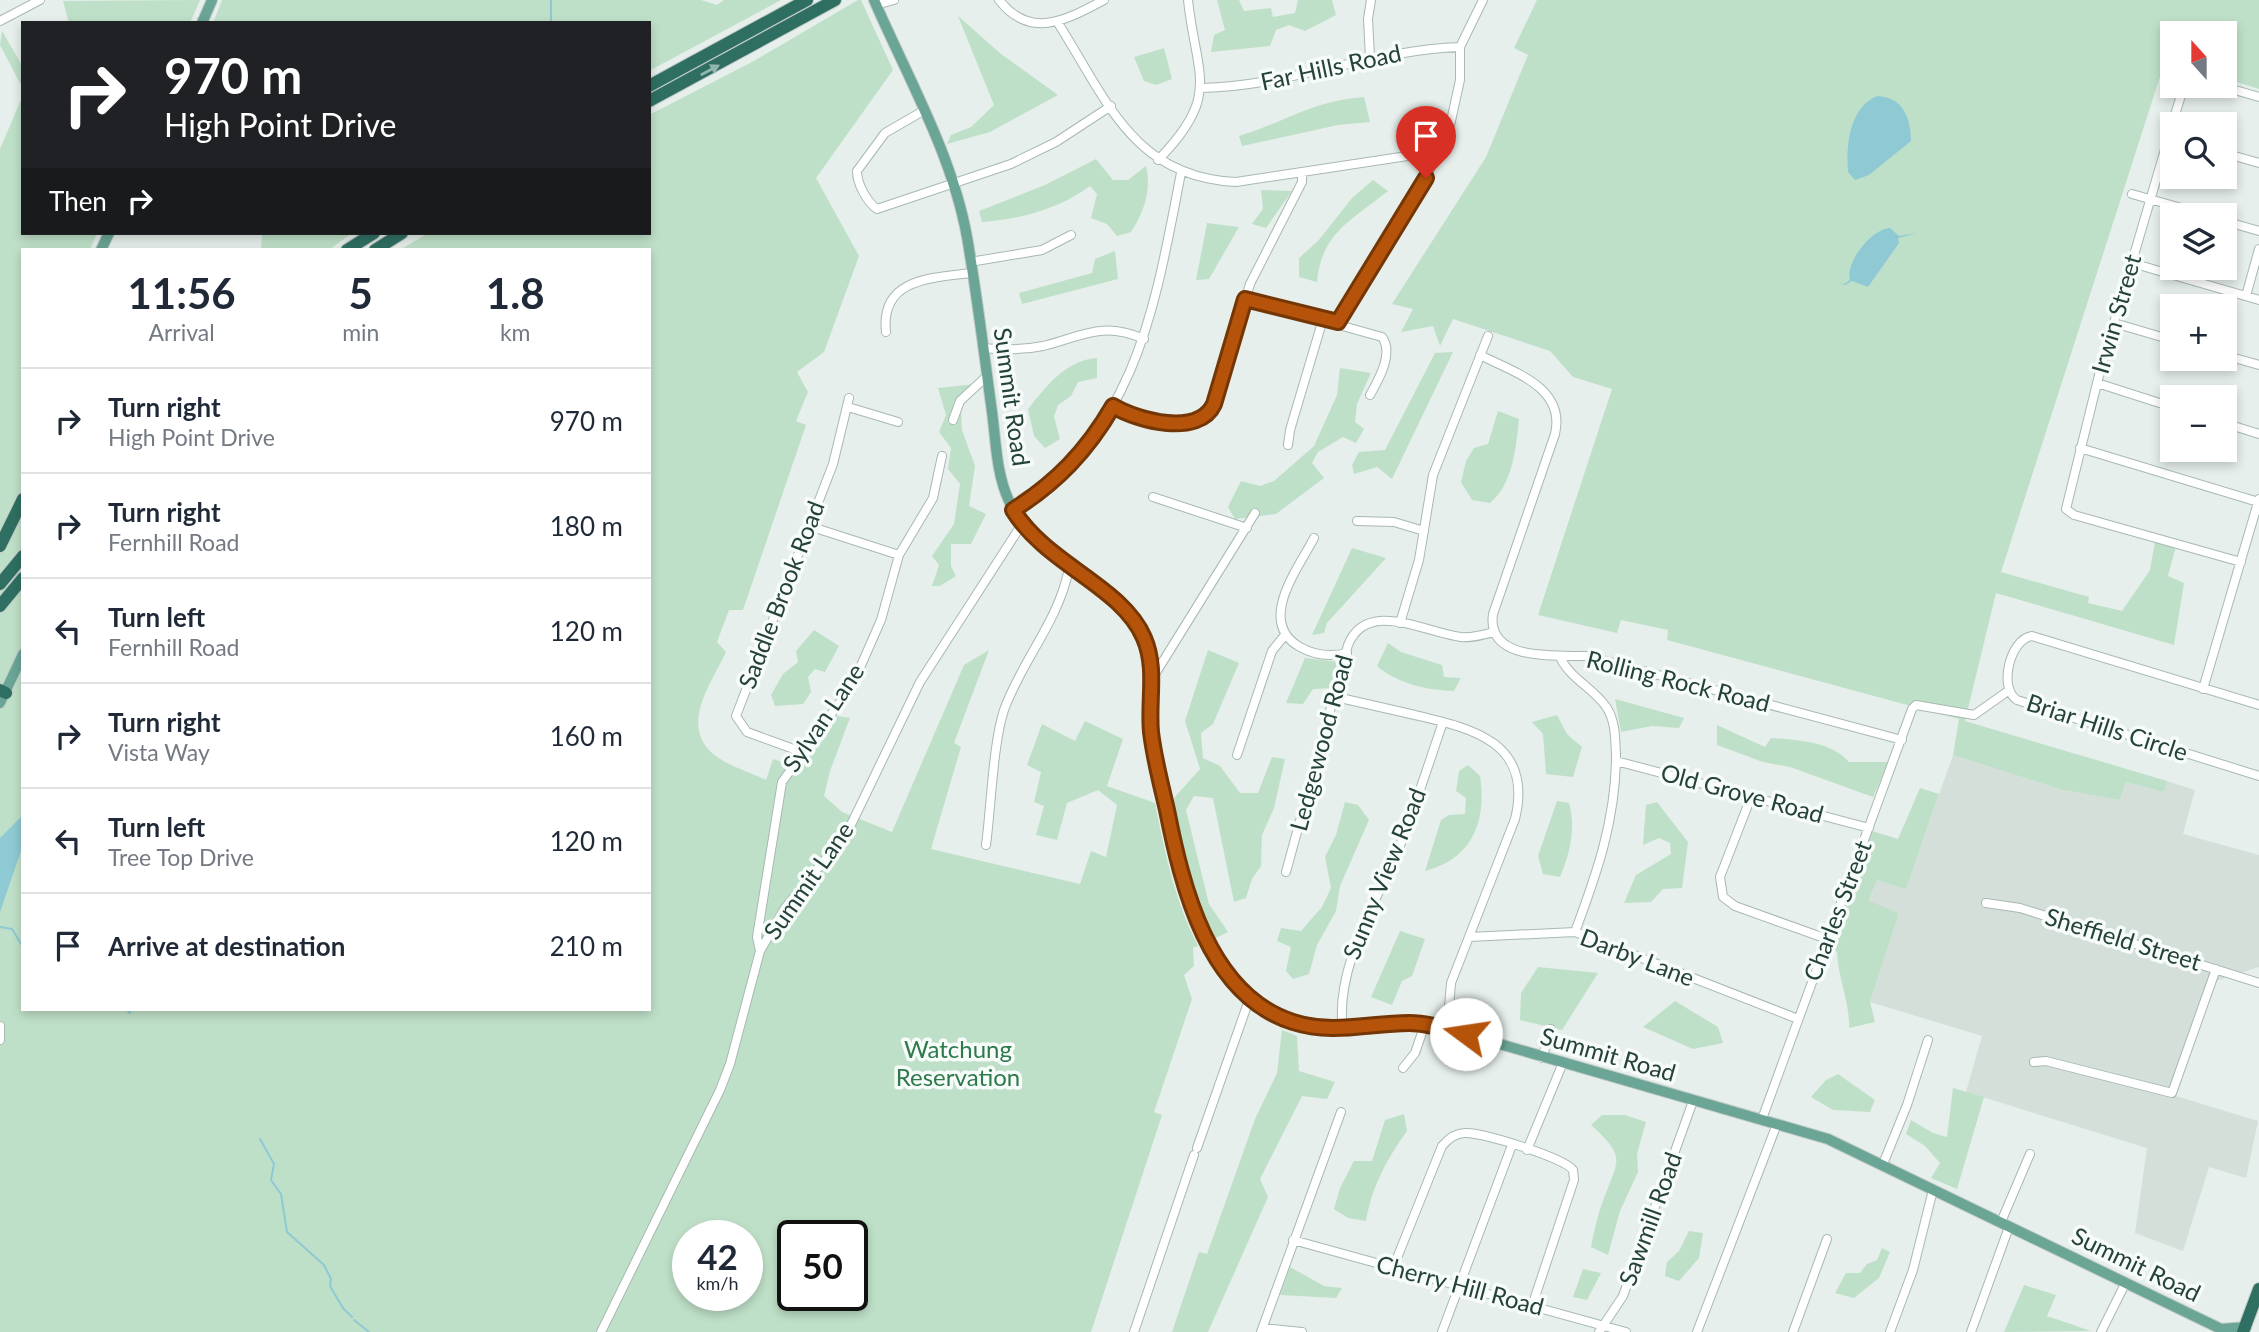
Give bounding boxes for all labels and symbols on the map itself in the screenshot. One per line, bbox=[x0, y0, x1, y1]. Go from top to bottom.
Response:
north arrow bbox=[2160, 21, 2236, 98]
street label: Far Hills Road bbox=[1258, 37, 1404, 96]
one-way arrow bbox=[700, 64, 720, 76]
pin bbox=[1396, 106, 1456, 178]
street label: Irwin Street bbox=[2085, 250, 2147, 377]
street label: Summit Road bbox=[988, 326, 1037, 468]
street label: Saddle Brook Road bbox=[732, 497, 830, 692]
street label: Rolling Rock Road bbox=[1584, 644, 1773, 717]
street label: Ledgewood Road bbox=[1283, 651, 1358, 834]
street label: Sylvan Lane bbox=[776, 658, 870, 777]
street label: Briar Hills Circle bbox=[2023, 687, 2192, 766]
street label: Old Grove Road bbox=[1658, 757, 1827, 828]
street label: Sunny View Road bbox=[1336, 784, 1431, 963]
street label: Summit Lane bbox=[757, 816, 859, 944]
street label: Charles Street bbox=[1797, 836, 1877, 985]
street label: Sheffield Street bbox=[2042, 901, 2205, 976]
street label: Darby Lane bbox=[1576, 922, 1699, 992]
position arrow bbox=[1429, 997, 1503, 1071]
street label: Summit Road bbox=[1537, 1020, 1679, 1087]
park label: Watchung Reservation bbox=[896, 1034, 1020, 1091]
street label: Sawmill Road bbox=[1612, 1148, 1687, 1289]
speed limit sign: 50 bbox=[777, 1220, 868, 1311]
street label: Summit Road bbox=[2068, 1220, 2206, 1307]
street label: Cherry Hill Road bbox=[1374, 1248, 1547, 1321]

